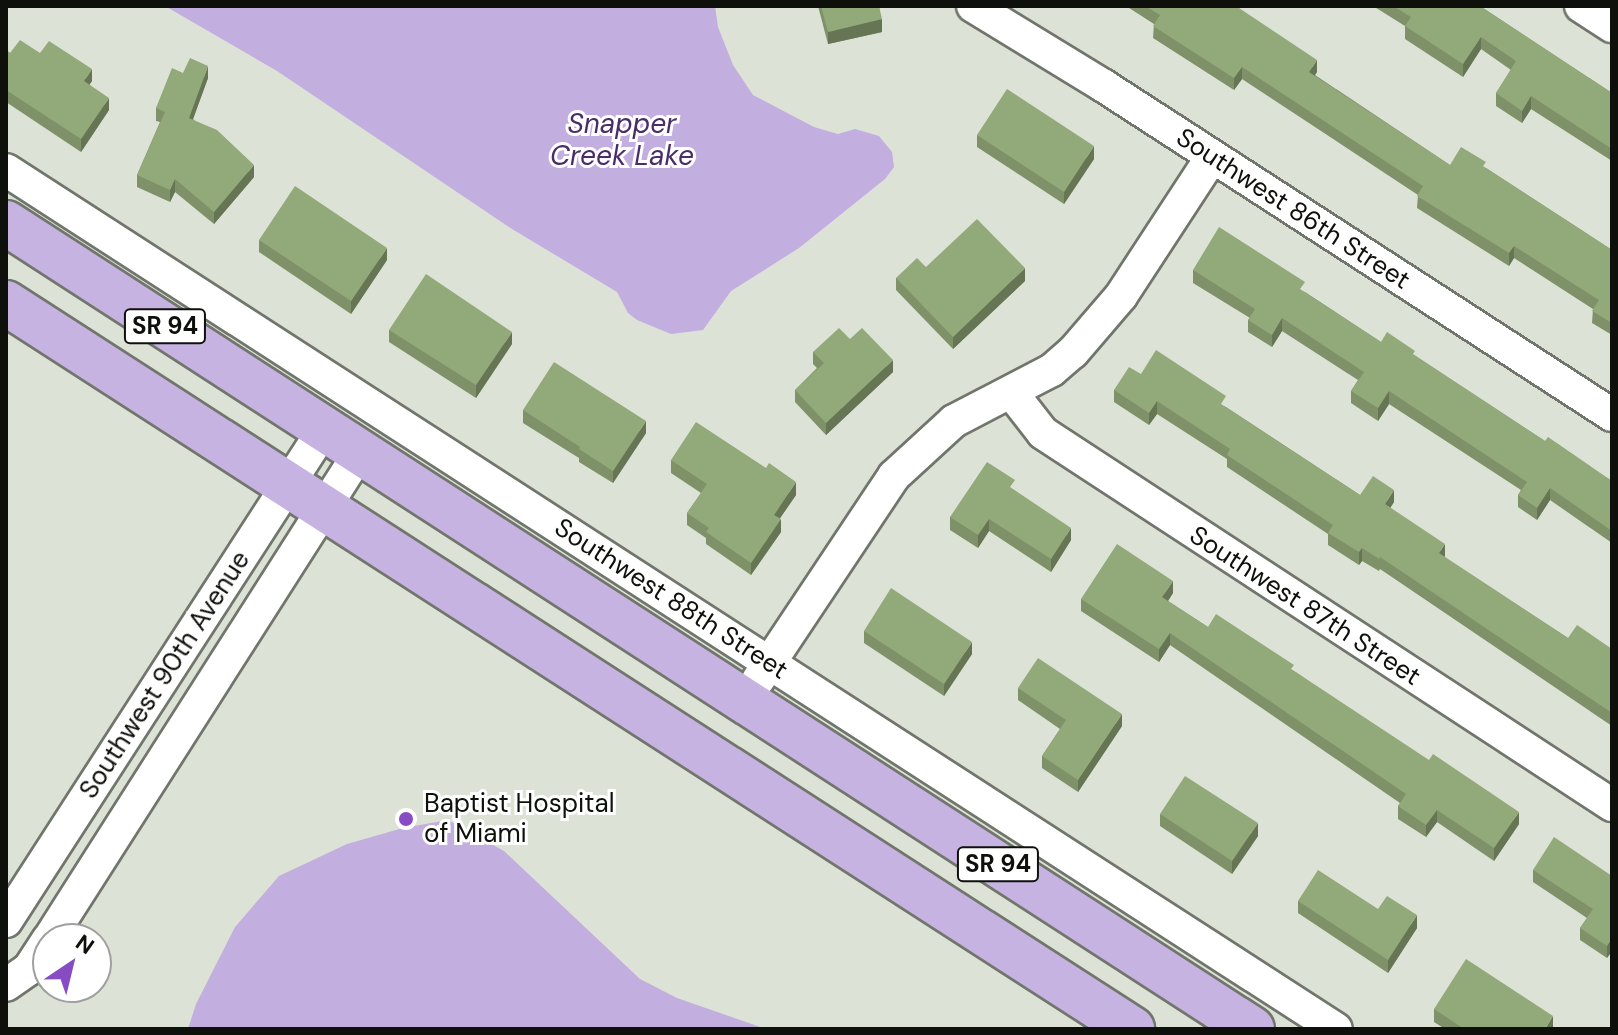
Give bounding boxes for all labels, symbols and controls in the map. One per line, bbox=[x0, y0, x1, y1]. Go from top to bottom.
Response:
water label: Snapper Creek Lake bbox=[550, 107, 694, 173]
street label: Southwest 86th Street bbox=[1170, 122, 1416, 296]
road number: SR 94 bbox=[123, 306, 207, 346]
street label: Southwest 88th Street bbox=[549, 512, 793, 686]
street label: Southwest 87th Street bbox=[1184, 520, 1426, 692]
street label: Southwest 90th Avenue bbox=[73, 545, 257, 805]
place label: Baptist Hospital of Miami bbox=[424, 788, 614, 850]
marker: Baptist Hospital of Miami bbox=[395, 808, 417, 830]
road number: SR 94 bbox=[956, 844, 1040, 884]
north arrow bbox=[32, 923, 112, 1003]
text: N bbox=[70, 928, 100, 961]

